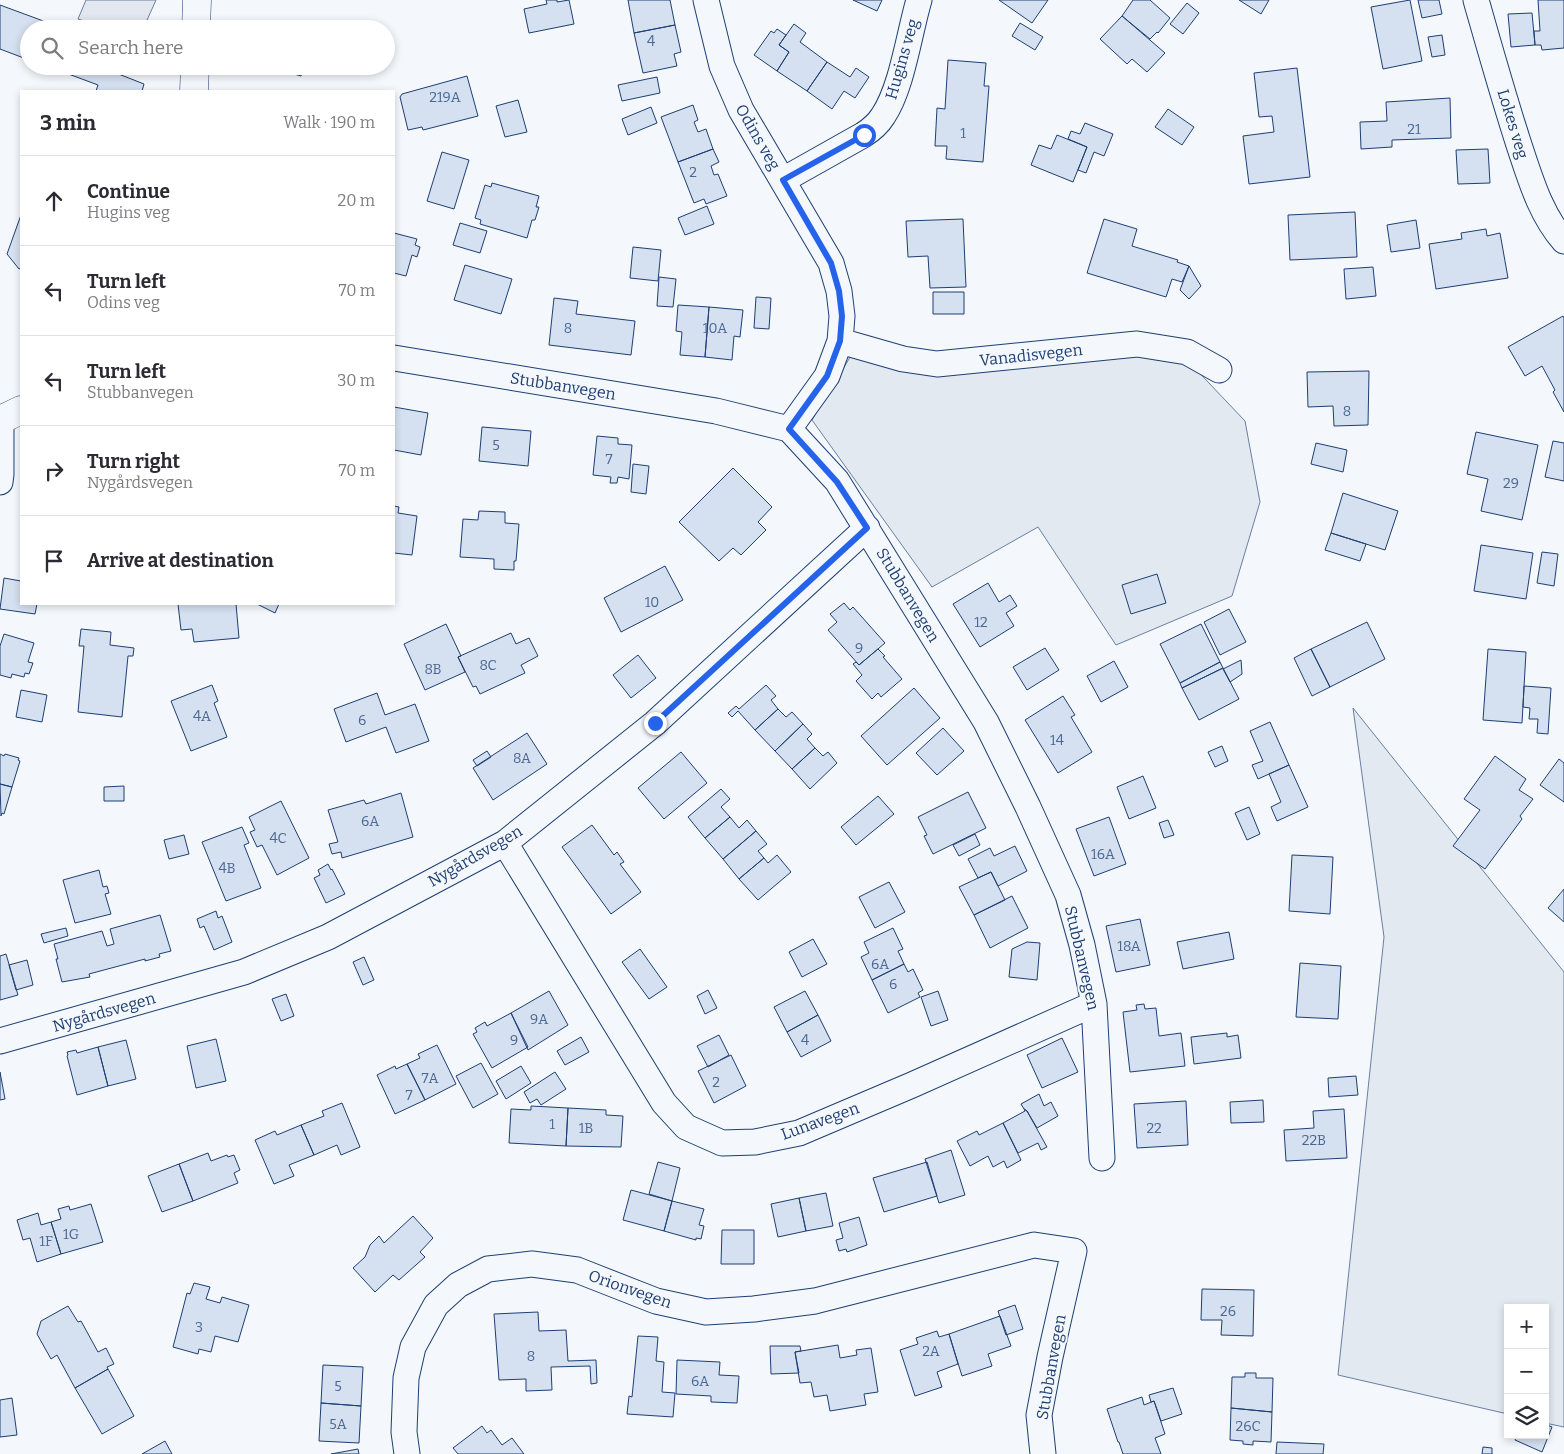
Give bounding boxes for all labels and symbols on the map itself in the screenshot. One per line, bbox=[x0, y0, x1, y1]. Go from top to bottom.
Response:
street label: Hugins veg bbox=[881, 16, 923, 101]
house number: 4 bbox=[647, 33, 655, 50]
street label: Lokes veg bbox=[1493, 87, 1533, 161]
house number: 219A bbox=[429, 89, 461, 106]
street label: Odins veg bbox=[732, 101, 784, 173]
house number: 21 bbox=[1407, 121, 1421, 138]
route start bbox=[853, 124, 876, 147]
house number: 1 bbox=[960, 125, 966, 142]
house number: 2 bbox=[689, 164, 697, 181]
house number: 8 bbox=[564, 320, 572, 337]
house number: 10A bbox=[703, 320, 727, 337]
street label: Vanadisvegen bbox=[979, 340, 1083, 370]
street label: Stubbanvegen bbox=[509, 368, 617, 404]
house number: 8 bbox=[1343, 403, 1351, 420]
house number: 5 bbox=[492, 437, 500, 454]
house number: 7 bbox=[605, 451, 613, 468]
house number: 29 bbox=[1503, 475, 1519, 492]
street label: Stubbanvegen bbox=[872, 544, 944, 646]
house number: 10 bbox=[645, 594, 659, 611]
house number: 12 bbox=[974, 614, 988, 631]
house number: 9 bbox=[855, 640, 863, 657]
house number: 8C bbox=[479, 657, 497, 674]
house number: 8B bbox=[424, 661, 442, 678]
house number: 4A bbox=[193, 708, 211, 725]
house number: 6 bbox=[358, 712, 366, 729]
route end bbox=[644, 712, 667, 735]
house number: 14 bbox=[1050, 732, 1064, 749]
house number: 8A bbox=[513, 750, 531, 767]
house number: 6A bbox=[361, 813, 379, 830]
street label: Nygårdsvegen bbox=[424, 821, 526, 891]
house number: 4C bbox=[269, 830, 287, 847]
house number: 16A bbox=[1091, 846, 1115, 863]
house number: 4B bbox=[218, 860, 236, 877]
street label: Stubbanvegen bbox=[1061, 904, 1103, 1012]
house number: 18A bbox=[1117, 938, 1141, 955]
house number: 6A bbox=[871, 956, 889, 973]
house number: 6 bbox=[889, 976, 897, 993]
street label: Nygårdsvegen bbox=[50, 988, 158, 1036]
house number: 9A bbox=[530, 1011, 548, 1028]
house number: 9 bbox=[510, 1032, 518, 1049]
house number: 4 bbox=[801, 1032, 809, 1049]
house number: 7A bbox=[422, 1070, 439, 1087]
house number: 2 bbox=[712, 1074, 720, 1091]
house number: 7 bbox=[405, 1087, 413, 1104]
street label: Lunavegen bbox=[778, 1098, 862, 1144]
house number: 1 bbox=[549, 1116, 555, 1133]
house number: 1B bbox=[579, 1120, 593, 1137]
house number: 22 bbox=[1146, 1120, 1162, 1137]
house number: 22B bbox=[1302, 1132, 1326, 1149]
house number: 1G bbox=[63, 1226, 79, 1243]
house number: 1F bbox=[39, 1233, 53, 1250]
street label: Orionvegen bbox=[586, 1266, 674, 1312]
house number: 26 bbox=[1220, 1303, 1236, 1320]
street label: Stubbanvegen bbox=[1032, 1313, 1070, 1421]
house number: 3 bbox=[195, 1319, 203, 1336]
house number: 2A bbox=[922, 1343, 940, 1360]
house number: 8 bbox=[527, 1348, 535, 1365]
house number: 6A bbox=[691, 1373, 709, 1390]
house number: 5 bbox=[334, 1378, 342, 1395]
house number: 5A bbox=[329, 1416, 347, 1433]
house number: 26C bbox=[1236, 1418, 1260, 1435]

